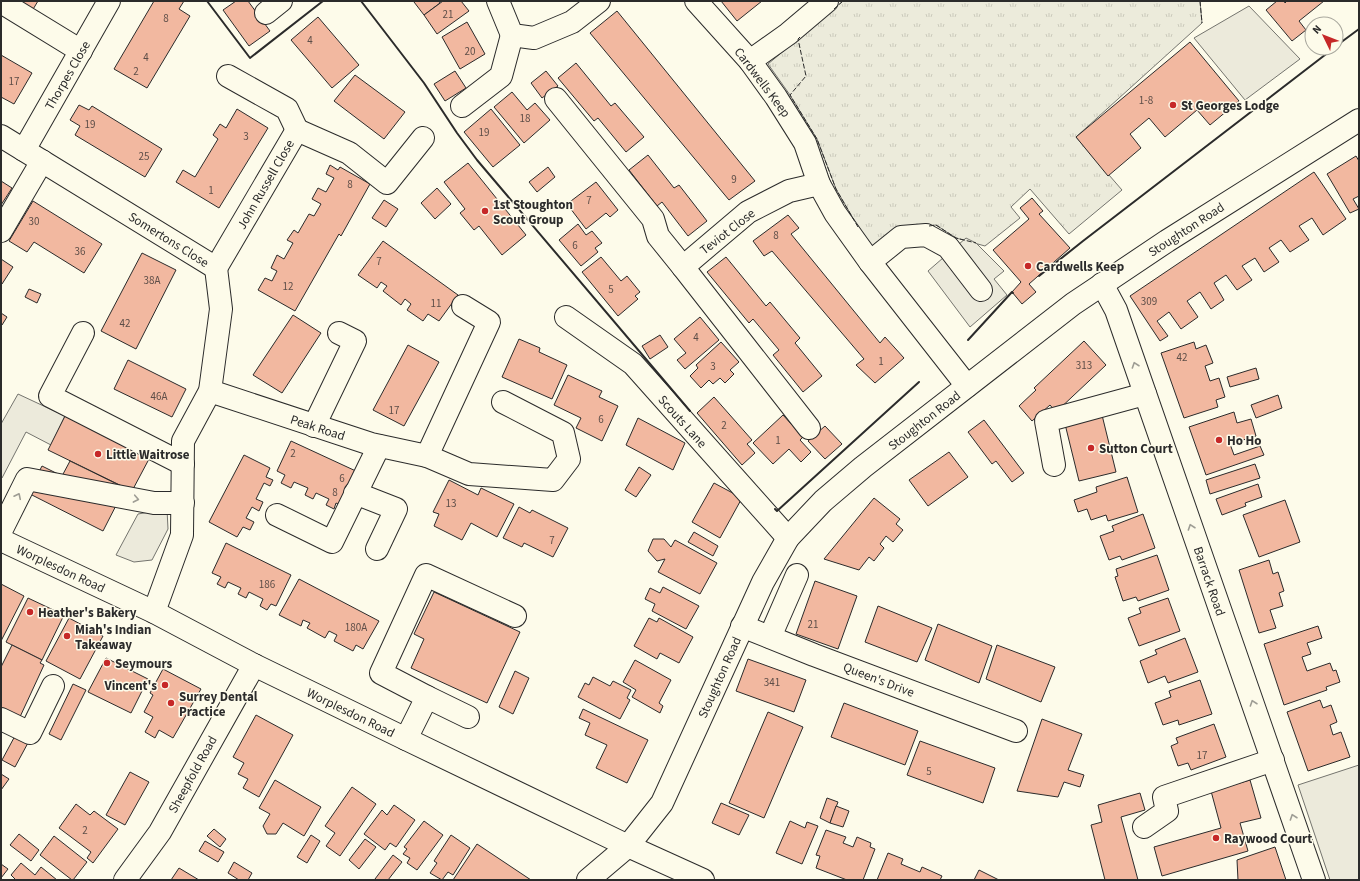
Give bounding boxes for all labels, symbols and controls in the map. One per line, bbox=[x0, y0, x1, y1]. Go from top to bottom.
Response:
house number: 21 bbox=[443, 7, 453, 22]
house number: 8 bbox=[163, 11, 169, 26]
north arrow bbox=[1304, 16, 1344, 56]
text: N bbox=[1309, 22, 1325, 37]
house number: 4 bbox=[307, 33, 313, 48]
street label: Thorpes Close bbox=[41, 38, 95, 113]
house number: 20 bbox=[465, 44, 475, 59]
street label: Cardwells Keep bbox=[730, 44, 795, 121]
house number: 4 bbox=[143, 50, 149, 65]
house number: 2 bbox=[133, 64, 139, 79]
house number: 17 bbox=[9, 74, 19, 89]
house number: 1-8 bbox=[1139, 93, 1154, 108]
place label: St Georges Lodge bbox=[1181, 97, 1279, 115]
marker: St Georges Lodge bbox=[1168, 100, 1178, 110]
house number: 18 bbox=[520, 111, 531, 126]
house number: 19 bbox=[85, 117, 95, 132]
house number: 19 bbox=[479, 125, 489, 140]
house number: 3 bbox=[243, 129, 249, 144]
street label: John Russell Close bbox=[233, 136, 299, 233]
house number: 25 bbox=[139, 149, 149, 164]
house number: 9 bbox=[731, 172, 737, 187]
house number: 8 bbox=[347, 177, 353, 192]
house number: 1 bbox=[208, 183, 214, 198]
house number: 7 bbox=[586, 193, 592, 208]
place label: 1st Stoughton Scout Group bbox=[493, 196, 573, 229]
street label: Stoughton Road bbox=[1145, 198, 1228, 261]
street label: Teviot Close bbox=[696, 205, 759, 259]
marker: 1st Stoughton Scout Group bbox=[480, 206, 490, 216]
street label: Somertons Close bbox=[125, 208, 212, 272]
house number: 30 bbox=[29, 214, 39, 229]
house number: 8 bbox=[773, 228, 779, 243]
house number: 6 bbox=[572, 238, 578, 253]
house number: 36 bbox=[75, 244, 86, 259]
house number: 7 bbox=[376, 254, 382, 269]
place label: Cardwells Keep bbox=[1036, 258, 1124, 276]
marker: Cardwells Keep bbox=[1023, 261, 1033, 271]
house number: 38A bbox=[144, 273, 160, 288]
house number: 12 bbox=[283, 279, 293, 294]
house number: 5 bbox=[608, 282, 614, 297]
house number: 309 bbox=[1141, 294, 1157, 309]
house number: 11 bbox=[431, 296, 441, 311]
house number: 42 bbox=[120, 316, 130, 331]
house number: 4 bbox=[693, 330, 699, 345]
house number: 42 bbox=[1177, 350, 1187, 365]
house number: 1 bbox=[878, 354, 884, 369]
house number: 313 bbox=[1076, 358, 1092, 373]
house number: 3 bbox=[710, 359, 716, 374]
one-way arrow bbox=[1131, 361, 1140, 368]
street label: Stoughton Road bbox=[885, 387, 965, 455]
house number: 46A bbox=[151, 389, 167, 404]
street label: Scouts Lane bbox=[654, 391, 711, 452]
house number: 17 bbox=[389, 403, 399, 418]
street label: Peak Road bbox=[288, 411, 347, 445]
house number: 6 bbox=[598, 412, 604, 427]
house number: 2 bbox=[721, 418, 727, 433]
place label: Ho Ho bbox=[1227, 432, 1262, 450]
house number: 1 bbox=[775, 433, 781, 448]
marker: Ho Ho bbox=[1214, 435, 1224, 445]
place label: Sutton Court bbox=[1099, 440, 1173, 458]
marker: Sutton Court bbox=[1086, 443, 1096, 453]
place label: Little Waitrose bbox=[106, 446, 190, 464]
house number: 2 bbox=[290, 446, 296, 461]
marker: Little Waitrose bbox=[93, 449, 103, 459]
house number: 6 bbox=[339, 471, 345, 486]
house number: 8 bbox=[332, 485, 338, 500]
one-way arrow bbox=[13, 492, 21, 500]
one-way arrow bbox=[133, 495, 139, 503]
house number: 13 bbox=[446, 496, 456, 511]
one-way arrow bbox=[1188, 524, 1196, 531]
house number: 7 bbox=[549, 533, 555, 548]
street label: Worplesdon Road bbox=[13, 540, 108, 597]
street label: Barrack Road bbox=[1189, 544, 1229, 618]
house number: 186 bbox=[259, 577, 276, 592]
place label: Heather's Bakery bbox=[38, 604, 137, 622]
marker: Heather's Bakery bbox=[25, 607, 35, 617]
house number: 21 bbox=[808, 617, 818, 632]
house number: 180A bbox=[345, 620, 367, 635]
place label: Miah's Indian Takeaway bbox=[75, 621, 151, 654]
marker: Miah's Indian Takeaway bbox=[62, 631, 72, 641]
street label: Stoughton Road bbox=[694, 634, 746, 721]
place label: Seymours bbox=[115, 655, 172, 673]
marker: Seymours bbox=[102, 658, 112, 668]
street label: Queen's Drive bbox=[840, 658, 917, 702]
house number: 341 bbox=[764, 675, 780, 690]
place label: Vincent's bbox=[103, 677, 157, 695]
marker: Vincent's bbox=[160, 680, 170, 690]
street label: Worplesdon Road bbox=[303, 684, 398, 742]
place label: Surrey Dental Practice bbox=[179, 688, 258, 721]
marker: Surrey Dental Practice bbox=[166, 698, 176, 708]
one-way arrow bbox=[1249, 699, 1257, 706]
street label: Sheepfold Road bbox=[164, 733, 222, 816]
house number: 17 bbox=[1197, 748, 1207, 763]
house number: 5 bbox=[926, 764, 932, 779]
one-way arrow bbox=[1289, 813, 1297, 820]
house number: 2 bbox=[82, 823, 88, 838]
place label: Raywood Court bbox=[1224, 830, 1312, 848]
marker: Raywood Court bbox=[1211, 833, 1221, 843]

